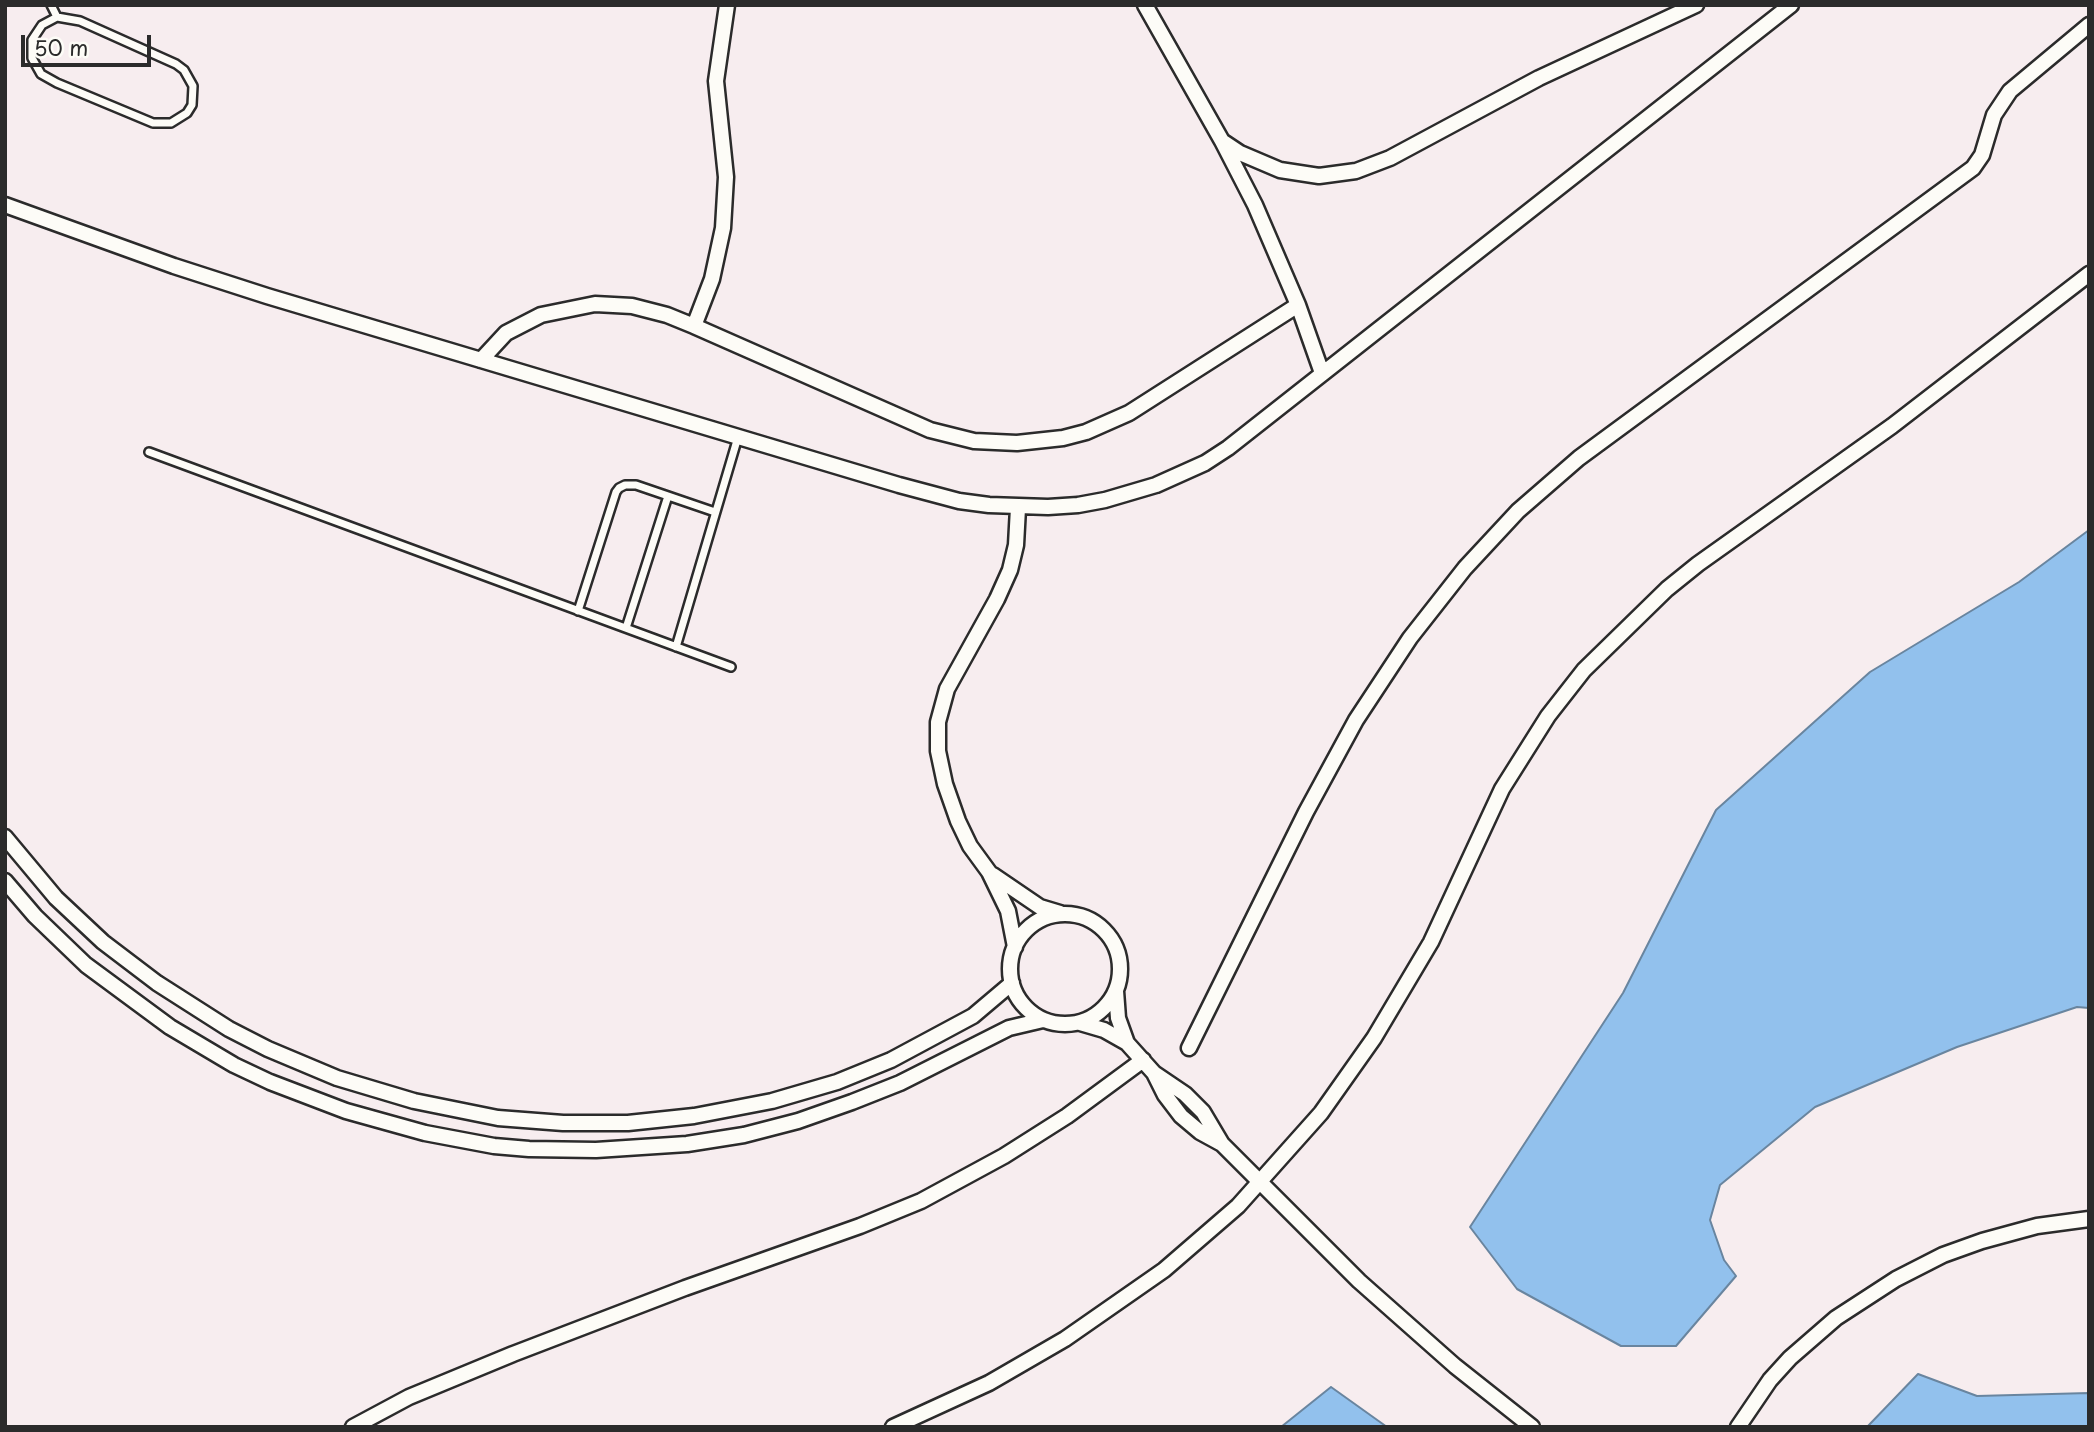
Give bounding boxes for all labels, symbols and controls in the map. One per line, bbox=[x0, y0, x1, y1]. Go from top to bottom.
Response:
scale bar bbox=[24, 21, 154, 65]
text: 50 m bbox=[34, 31, 88, 63]

